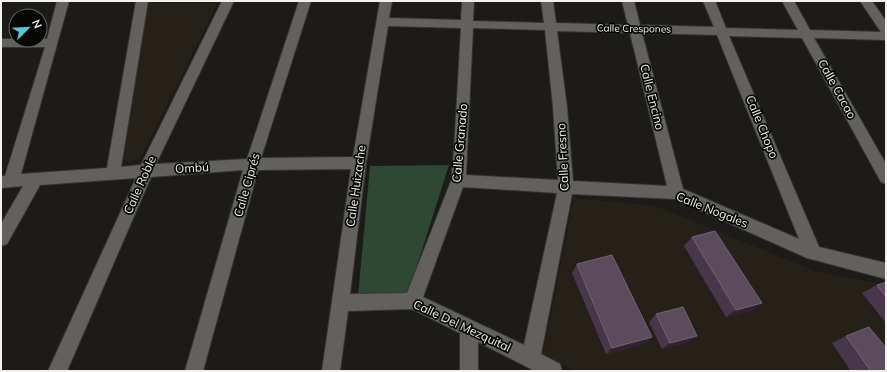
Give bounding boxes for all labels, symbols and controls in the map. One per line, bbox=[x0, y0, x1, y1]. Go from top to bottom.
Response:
north arrow bbox=[8, 8, 48, 48]
text: N bbox=[29, 17, 45, 31]
street label: Calle Crespones bbox=[597, 21, 671, 36]
street label: Calle Cacao bbox=[815, 56, 860, 121]
street label: Calle Encino bbox=[637, 62, 668, 132]
street label: Calle Chopo bbox=[743, 93, 782, 161]
street label: Calle Granado bbox=[449, 103, 470, 183]
street label: Calle Fresno bbox=[553, 123, 572, 191]
street label: Calle Huizache bbox=[342, 144, 369, 228]
street label: Calle Ciprés bbox=[230, 151, 263, 218]
street label: Calle Roble bbox=[120, 153, 159, 216]
street label: Ombú bbox=[175, 159, 209, 176]
street label: Calle Nogales bbox=[674, 188, 750, 231]
street label: Calle Del Mezquital bbox=[411, 296, 514, 355]

